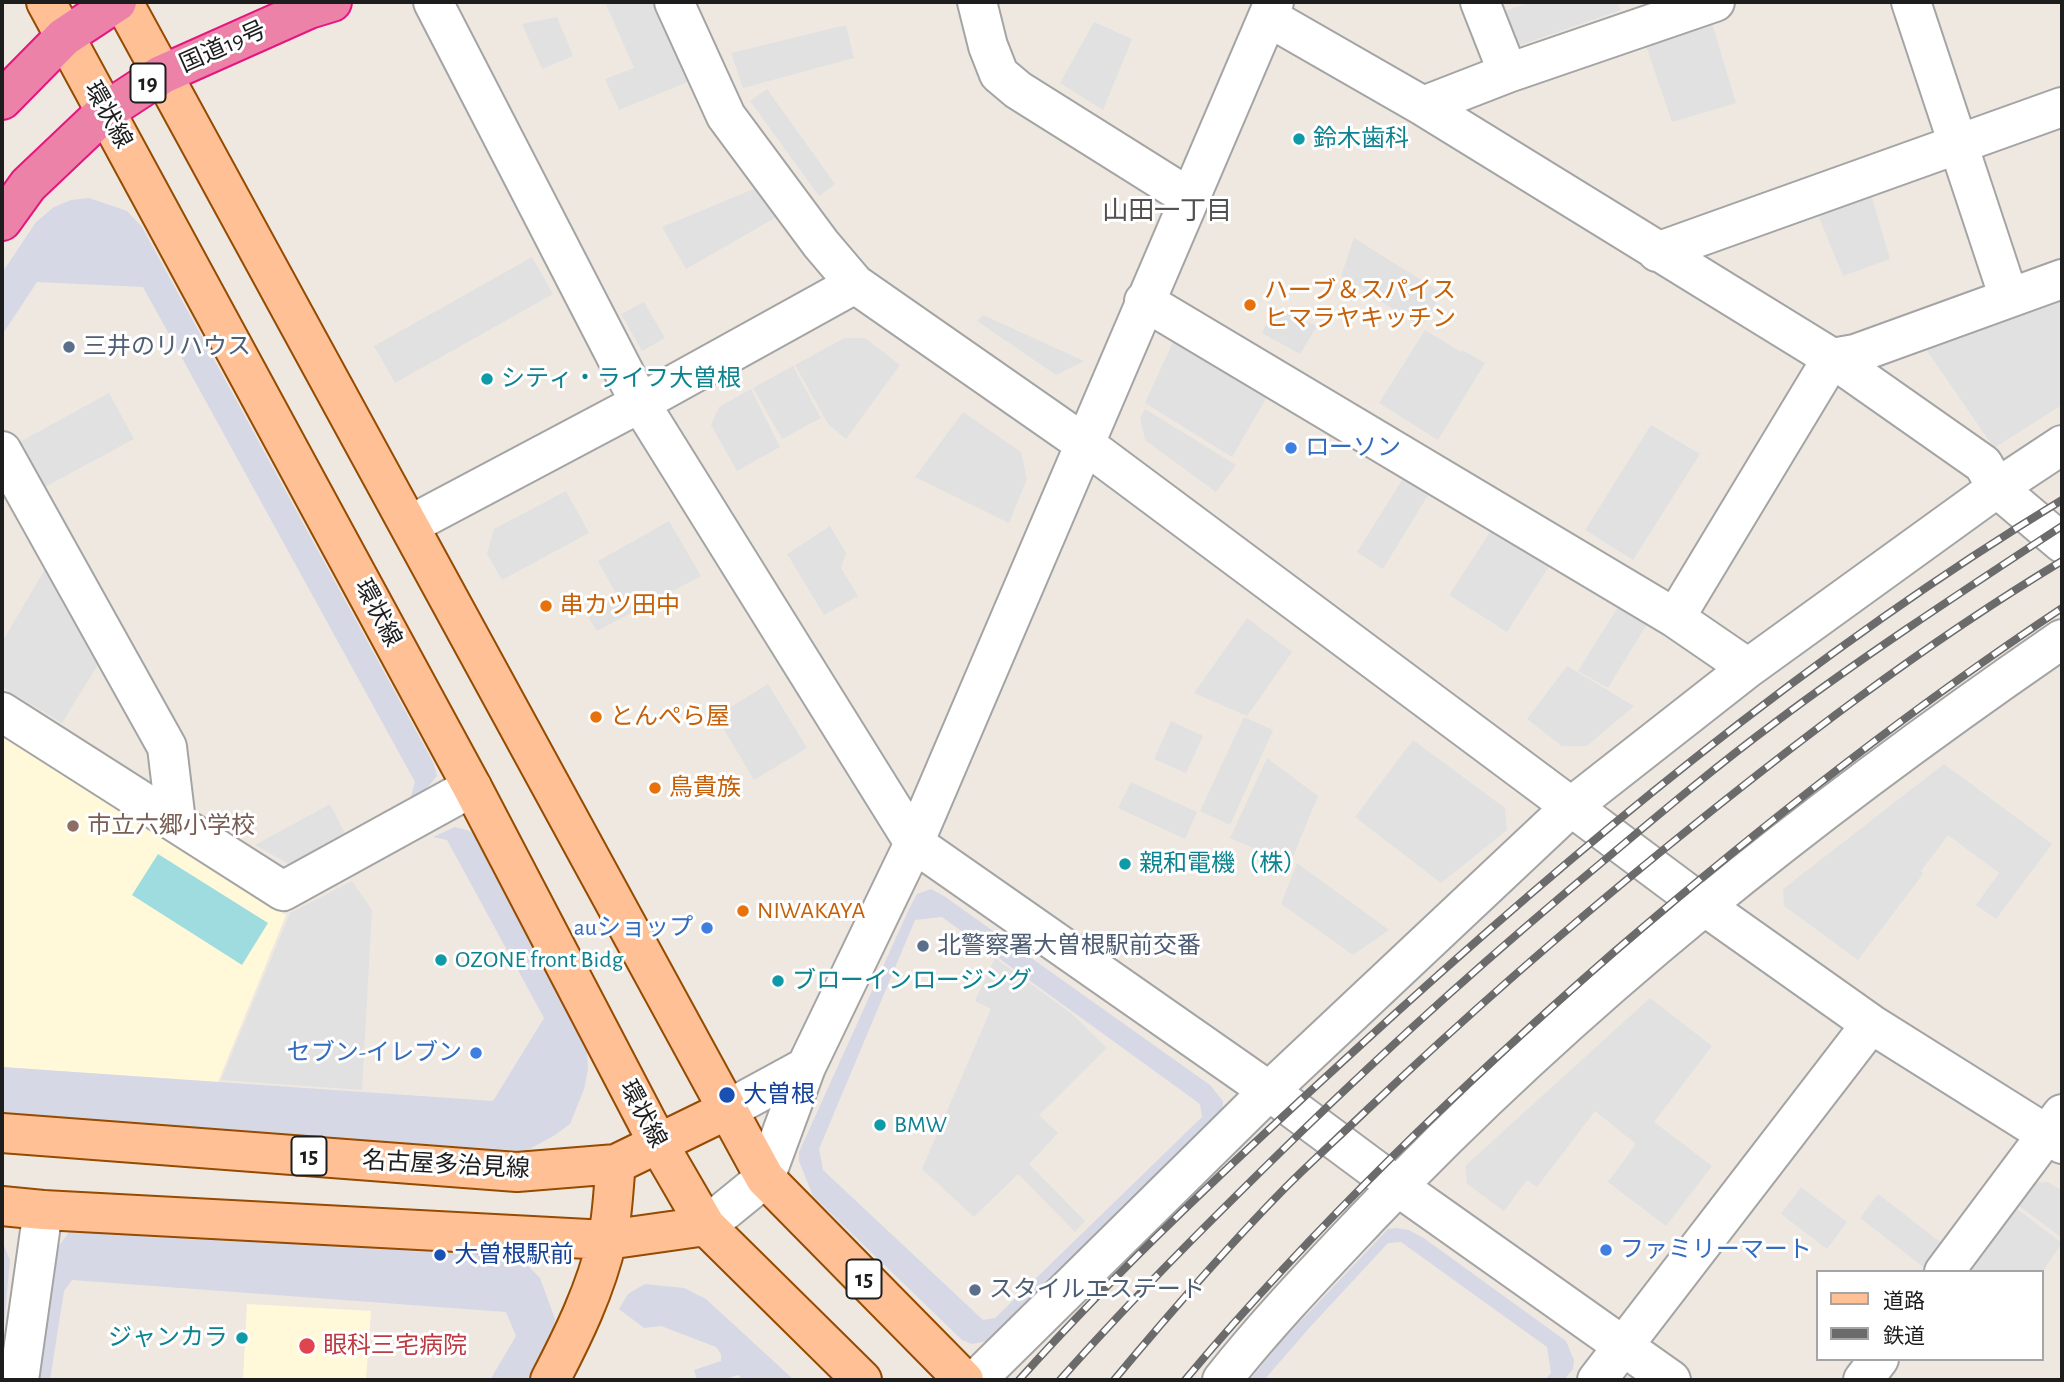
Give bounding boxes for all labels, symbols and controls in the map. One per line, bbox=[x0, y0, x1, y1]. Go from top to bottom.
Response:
street label: 国道19号 bbox=[175, 15, 271, 79]
road number: 19 bbox=[130, 64, 166, 102]
street label: 環状線 bbox=[78, 77, 138, 153]
place label: 鈴木歯科 bbox=[1313, 125, 1409, 153]
marker: 鈴木歯科 bbox=[1291, 131, 1307, 147]
district label: 山田一丁目 bbox=[1102, 195, 1232, 227]
place label: ハーブ＆スパイス ヒマラヤキッチン bbox=[1264, 277, 1456, 333]
marker: ハーブ＆スパイス ヒマラヤキッチン bbox=[1242, 297, 1258, 313]
place label: 三井のリハウス bbox=[83, 333, 251, 361]
marker: 三井のリハウス bbox=[61, 339, 77, 355]
place label: シティ・ライフ大曽根 bbox=[501, 365, 741, 393]
marker: シティ・ライフ大曽根 bbox=[479, 371, 495, 387]
place label: ローソン bbox=[1305, 434, 1401, 462]
marker: ローソン bbox=[1283, 440, 1299, 456]
street label: 環状線 bbox=[348, 574, 408, 652]
place label: 串カツ田中 bbox=[560, 592, 680, 620]
marker: 串カツ田中 bbox=[538, 598, 554, 614]
place label: とんぺら屋 bbox=[610, 703, 730, 731]
marker: とんぺら屋 bbox=[588, 709, 604, 725]
place label: 鳥貴族 bbox=[669, 774, 741, 802]
marker: 鳥貴族 bbox=[647, 780, 663, 796]
place label: 市立六郷小学校 bbox=[87, 812, 255, 840]
marker: 市立六郷小学校 bbox=[65, 818, 81, 834]
place label: 親和電機（株） bbox=[1139, 850, 1307, 878]
marker: 親和電機（株） bbox=[1117, 856, 1133, 872]
place label: NIWAKAYA bbox=[757, 897, 865, 925]
marker: NIWAKAYA bbox=[735, 903, 751, 919]
place label: auショップ bbox=[574, 914, 693, 942]
marker: auショップ bbox=[699, 920, 715, 936]
place label: 北警察署大曽根駅前交番 bbox=[937, 932, 1201, 960]
marker: 北警察署大曽根駅前交番 bbox=[915, 938, 931, 954]
place label: OZONE front Bidg bbox=[455, 946, 623, 974]
marker: OZONE front Bidg bbox=[433, 952, 449, 968]
place label: ブローインロージング bbox=[792, 967, 1032, 995]
marker: ブローインロージング bbox=[770, 973, 786, 989]
place label: セブン-イレブン bbox=[287, 1039, 462, 1067]
marker: セブン-イレブン bbox=[468, 1045, 484, 1061]
street label: 環状線 bbox=[613, 1075, 673, 1153]
place label: 大曽根 bbox=[743, 1081, 815, 1109]
marker: 大曽根 bbox=[717, 1085, 737, 1105]
place label: BMW bbox=[894, 1111, 947, 1139]
marker: BMW bbox=[872, 1117, 888, 1133]
road number: 15 bbox=[292, 1136, 326, 1176]
street label: 名古屋多治見線 bbox=[361, 1146, 531, 1184]
place label: ファミリーマート bbox=[1620, 1236, 1812, 1264]
place label: 大曽根駅前 bbox=[454, 1241, 574, 1269]
marker: ファミリーマート bbox=[1598, 1242, 1614, 1258]
marker: 大曽根駅前 bbox=[432, 1247, 448, 1263]
road number: 15 bbox=[846, 1260, 882, 1298]
legend bbox=[1815, 1270, 2043, 1361]
place label: スタイルエステート bbox=[989, 1276, 1205, 1304]
marker: スタイルエステート bbox=[967, 1282, 983, 1298]
text: 道路 bbox=[1883, 1291, 1925, 1312]
place label: ジャンカラ bbox=[108, 1324, 228, 1352]
text: 鉄道 bbox=[1883, 1326, 1925, 1347]
marker: ジャンカラ bbox=[234, 1330, 250, 1346]
place label: 眼科三宅病院 bbox=[323, 1332, 467, 1360]
marker: 眼科三宅病院 bbox=[297, 1336, 317, 1356]

